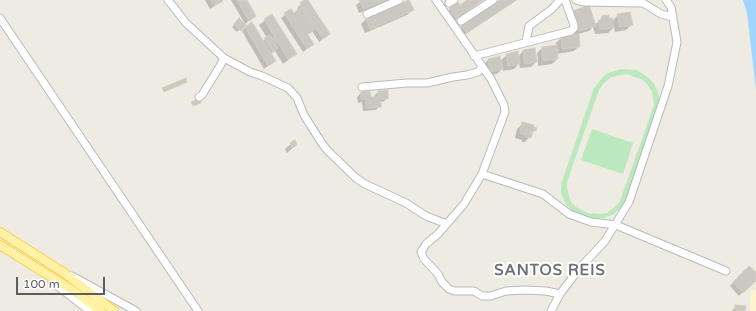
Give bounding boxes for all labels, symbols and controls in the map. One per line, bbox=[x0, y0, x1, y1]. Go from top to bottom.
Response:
district label: SANTOS REIS bbox=[494, 262, 606, 280]
scale bar bbox=[18, 269, 107, 295]
text: 100 m bbox=[23, 277, 60, 291]

